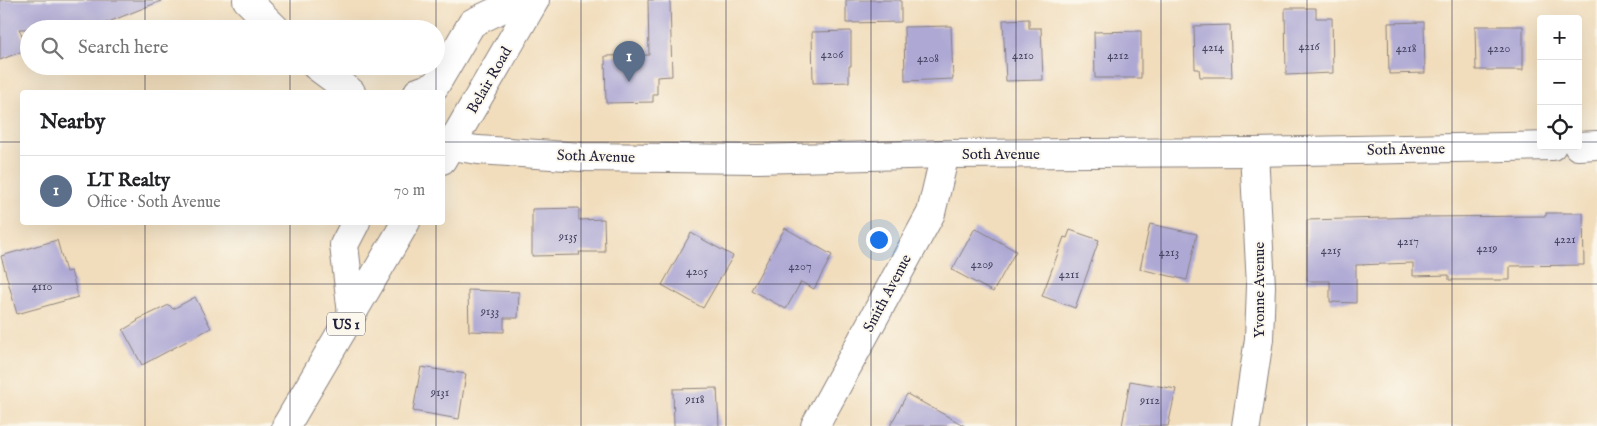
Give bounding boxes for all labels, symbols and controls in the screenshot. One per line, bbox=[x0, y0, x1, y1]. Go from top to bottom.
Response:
map controls bbox=[1537, 15, 1582, 150]
button: + bbox=[1537, 15, 1582, 60]
search box bbox=[20, 20, 445, 75]
icon: search bbox=[38, 34, 66, 62]
text: Search here bbox=[78, 36, 169, 60]
house number: 4216 bbox=[1298, 39, 1320, 54]
house number: 4214 bbox=[1202, 40, 1224, 55]
pin: 1 bbox=[613, 41, 645, 82]
house number: 4218 bbox=[1396, 41, 1417, 56]
house number: 4220 bbox=[1487, 41, 1511, 56]
street label: Belair Road bbox=[463, 43, 517, 117]
house number: 4206 bbox=[821, 47, 844, 62]
house number: 4210 bbox=[1012, 48, 1034, 63]
house number: 4212 bbox=[1107, 48, 1129, 63]
house number: 4208 bbox=[917, 51, 939, 66]
button: − bbox=[1537, 60, 1582, 105]
button: locate bbox=[1537, 105, 1582, 150]
text: Nearby bbox=[40, 109, 105, 136]
street label: Soth Avenue bbox=[1367, 139, 1445, 160]
street label: Soth Avenue bbox=[962, 145, 1040, 164]
street label: Soth Avenue bbox=[557, 146, 635, 167]
text: LT Realty bbox=[87, 169, 170, 193]
text: 1 bbox=[53, 181, 59, 201]
text: 70 m bbox=[394, 181, 425, 201]
text: Office · Soth Avenue bbox=[87, 193, 221, 213]
your location bbox=[866, 227, 892, 253]
house number: 9135 bbox=[558, 229, 578, 244]
house number: 4221 bbox=[1554, 232, 1576, 247]
house number: 4217 bbox=[1397, 234, 1419, 249]
house number: 4219 bbox=[1476, 241, 1498, 256]
street label: Yvonne Avenue bbox=[1250, 242, 1269, 338]
house number: 4215 bbox=[1321, 243, 1342, 258]
house number: 4213 bbox=[1159, 245, 1179, 260]
street label: Smith Avenue bbox=[859, 251, 916, 335]
house number: 4209 bbox=[971, 257, 993, 272]
house number: 4207 bbox=[788, 259, 812, 274]
house number: 4205 bbox=[686, 264, 709, 279]
house number: 4211 bbox=[1059, 267, 1079, 282]
house number: 4110 bbox=[32, 279, 52, 294]
house number: 9133 bbox=[480, 304, 499, 319]
road number: US 1 bbox=[327, 312, 365, 336]
house number: 9131 bbox=[430, 385, 449, 400]
house number: 9118 bbox=[685, 392, 705, 407]
house number: 9112 bbox=[1139, 393, 1160, 408]

